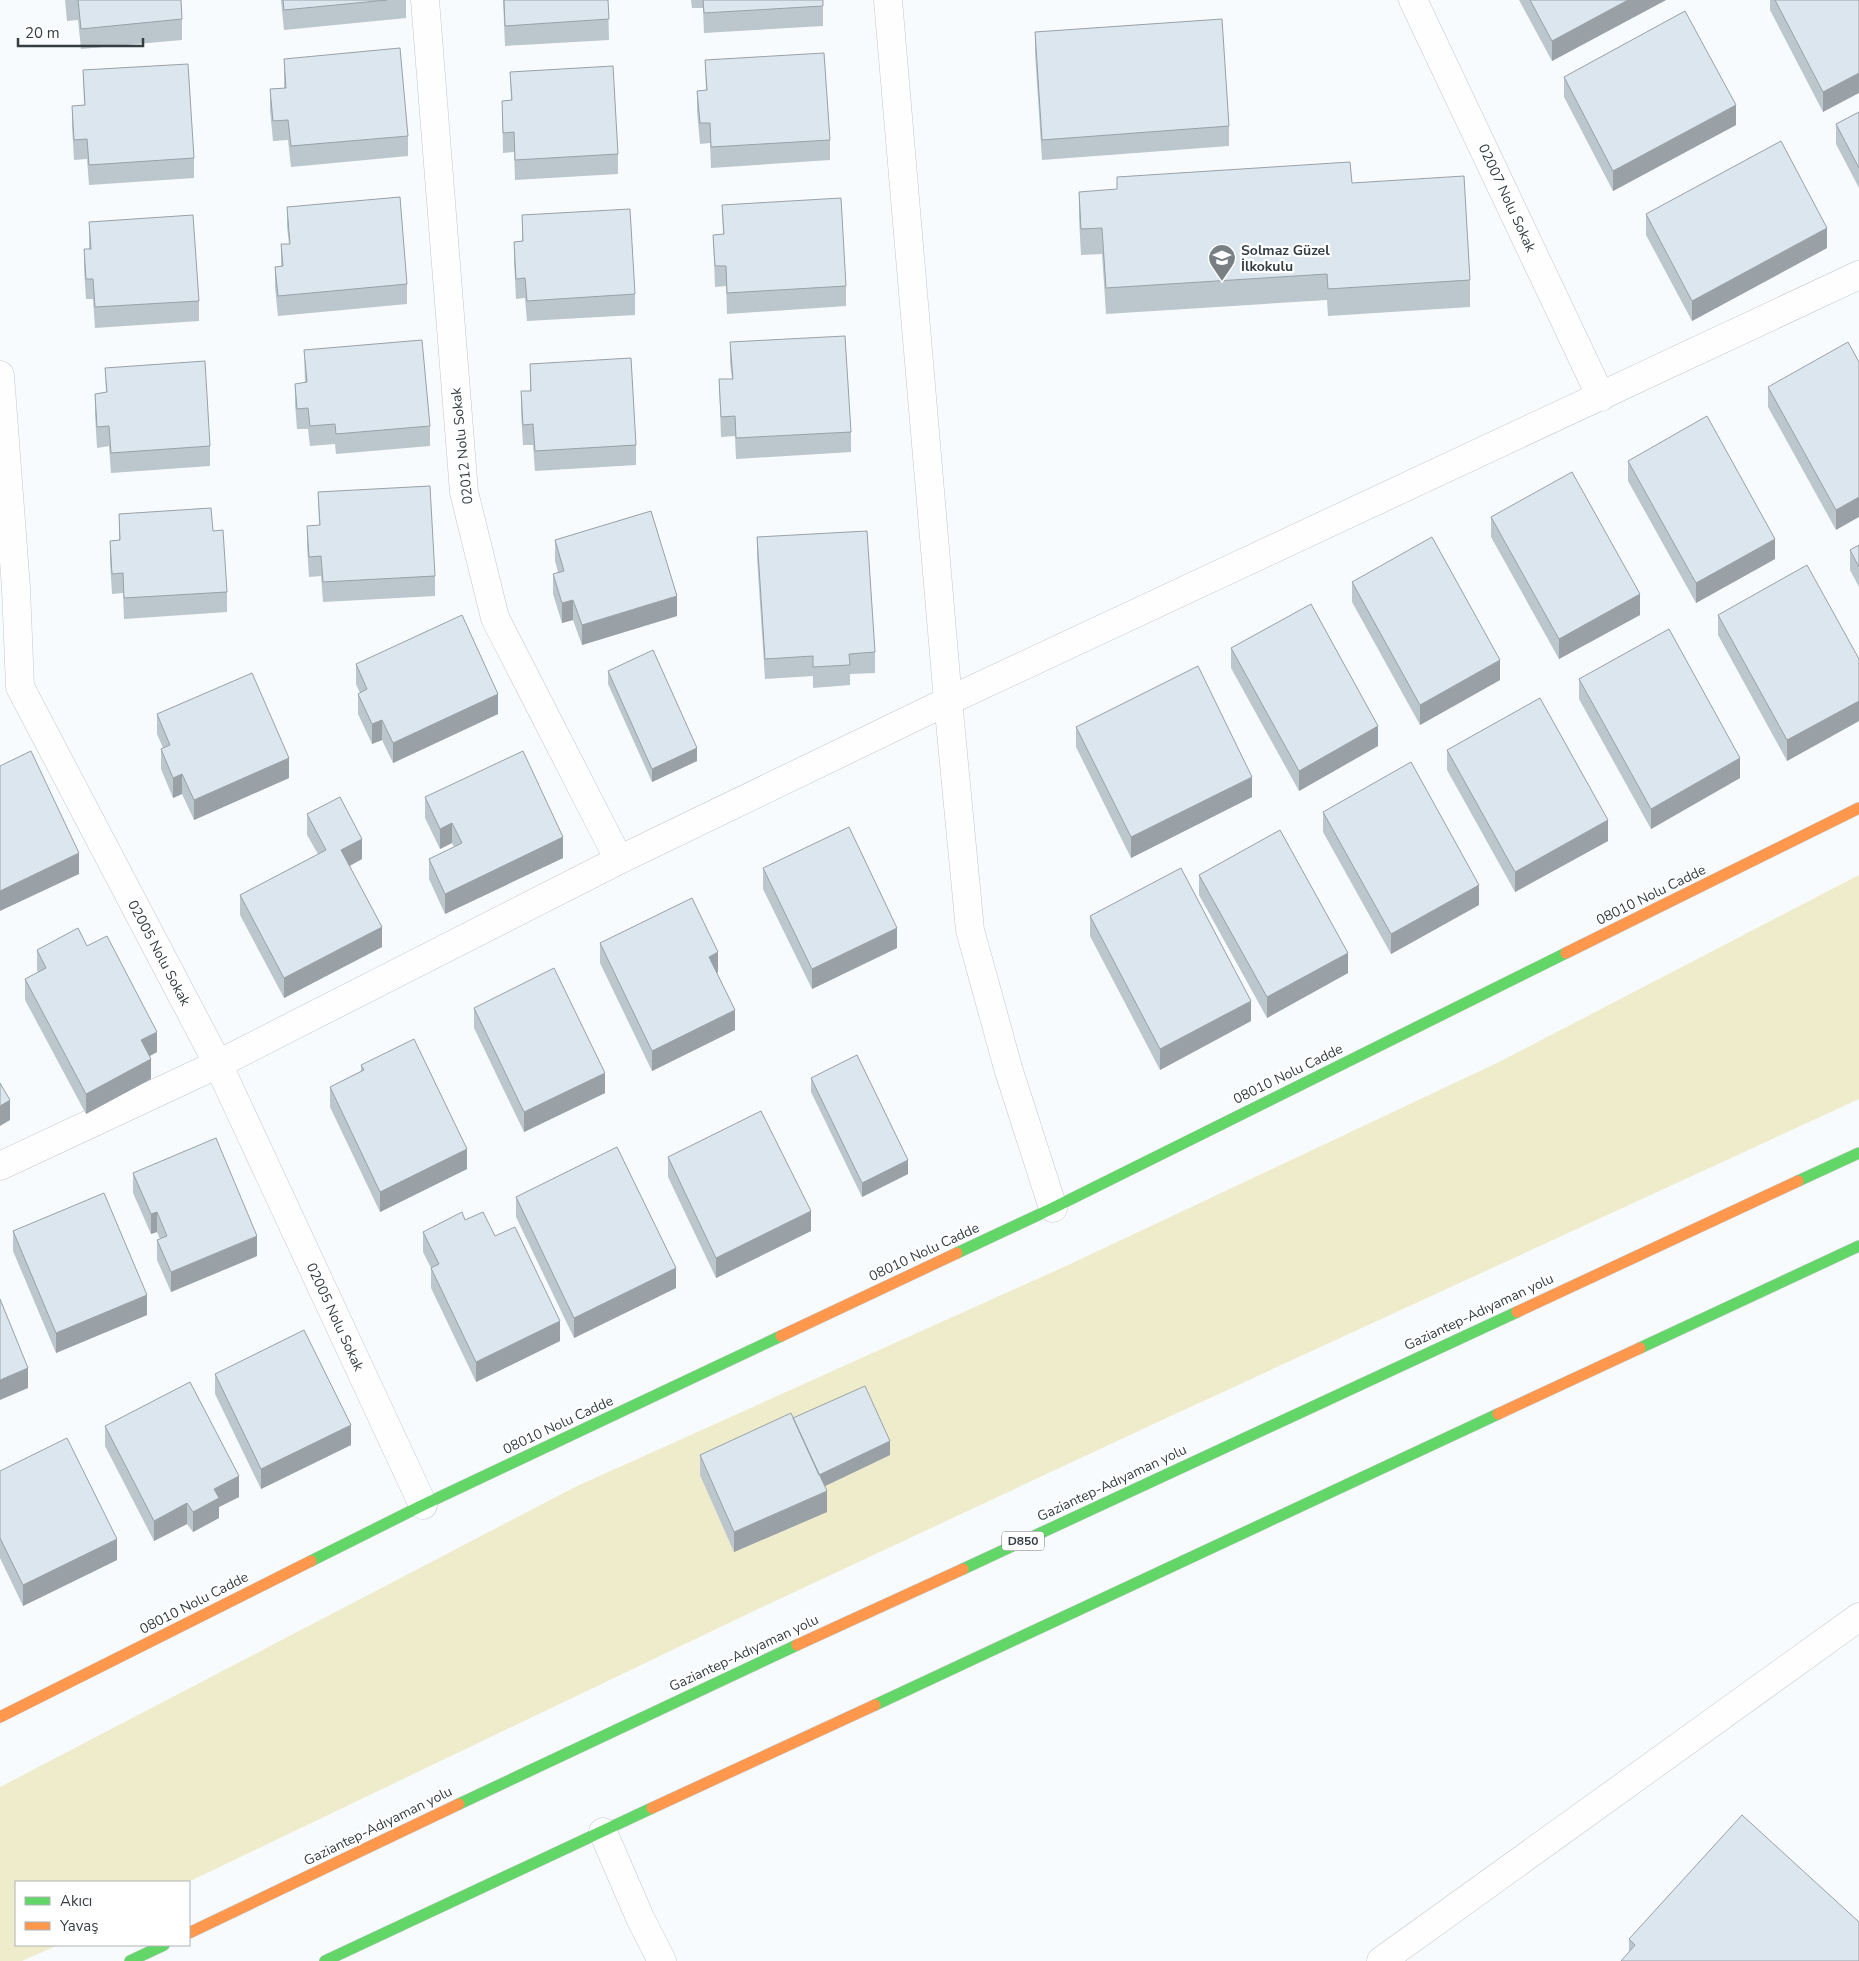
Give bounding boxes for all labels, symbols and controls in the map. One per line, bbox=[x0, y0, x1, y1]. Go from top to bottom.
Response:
scale bar bbox=[18, 15, 142, 47]
text: 20 m bbox=[25, 23, 60, 43]
street label: 02007 Nolu Sokak bbox=[1474, 141, 1541, 256]
place label: Solmaz Güzel İlkokulu bbox=[1241, 241, 1330, 276]
school or university icon: Solmaz Güzel İlkokulu bbox=[1207, 243, 1237, 282]
street label: 02012 Nolu Sokak bbox=[446, 386, 478, 505]
street label: 08010 Nolu Cadde bbox=[1593, 860, 1709, 930]
street label: 02005 Nolu Sokak bbox=[123, 897, 195, 1010]
street label: 08010 Nolu Cadde bbox=[1230, 1039, 1346, 1109]
street label: 08010 Nolu Cadde bbox=[866, 1218, 982, 1286]
street label: 02005 Nolu Sokak bbox=[302, 1260, 369, 1375]
street label: Gaziantep-Adıyaman yolu bbox=[1401, 1269, 1557, 1355]
street label: 08010 Nolu Cadde bbox=[500, 1391, 616, 1459]
street label: Gaziantep-Adıyaman yolu bbox=[1034, 1440, 1190, 1526]
road number: D850 bbox=[1002, 1532, 1044, 1550]
street label: 08010 Nolu Cadde bbox=[136, 1567, 252, 1639]
street label: Gaziantep-Adıyaman yolu bbox=[666, 1610, 822, 1696]
street label: Gaziantep-Adıyaman yolu bbox=[301, 1782, 455, 1870]
legend bbox=[15, 1881, 190, 1946]
text: Akıcı bbox=[60, 1891, 92, 1911]
text: Yavaş bbox=[59, 1916, 98, 1936]

